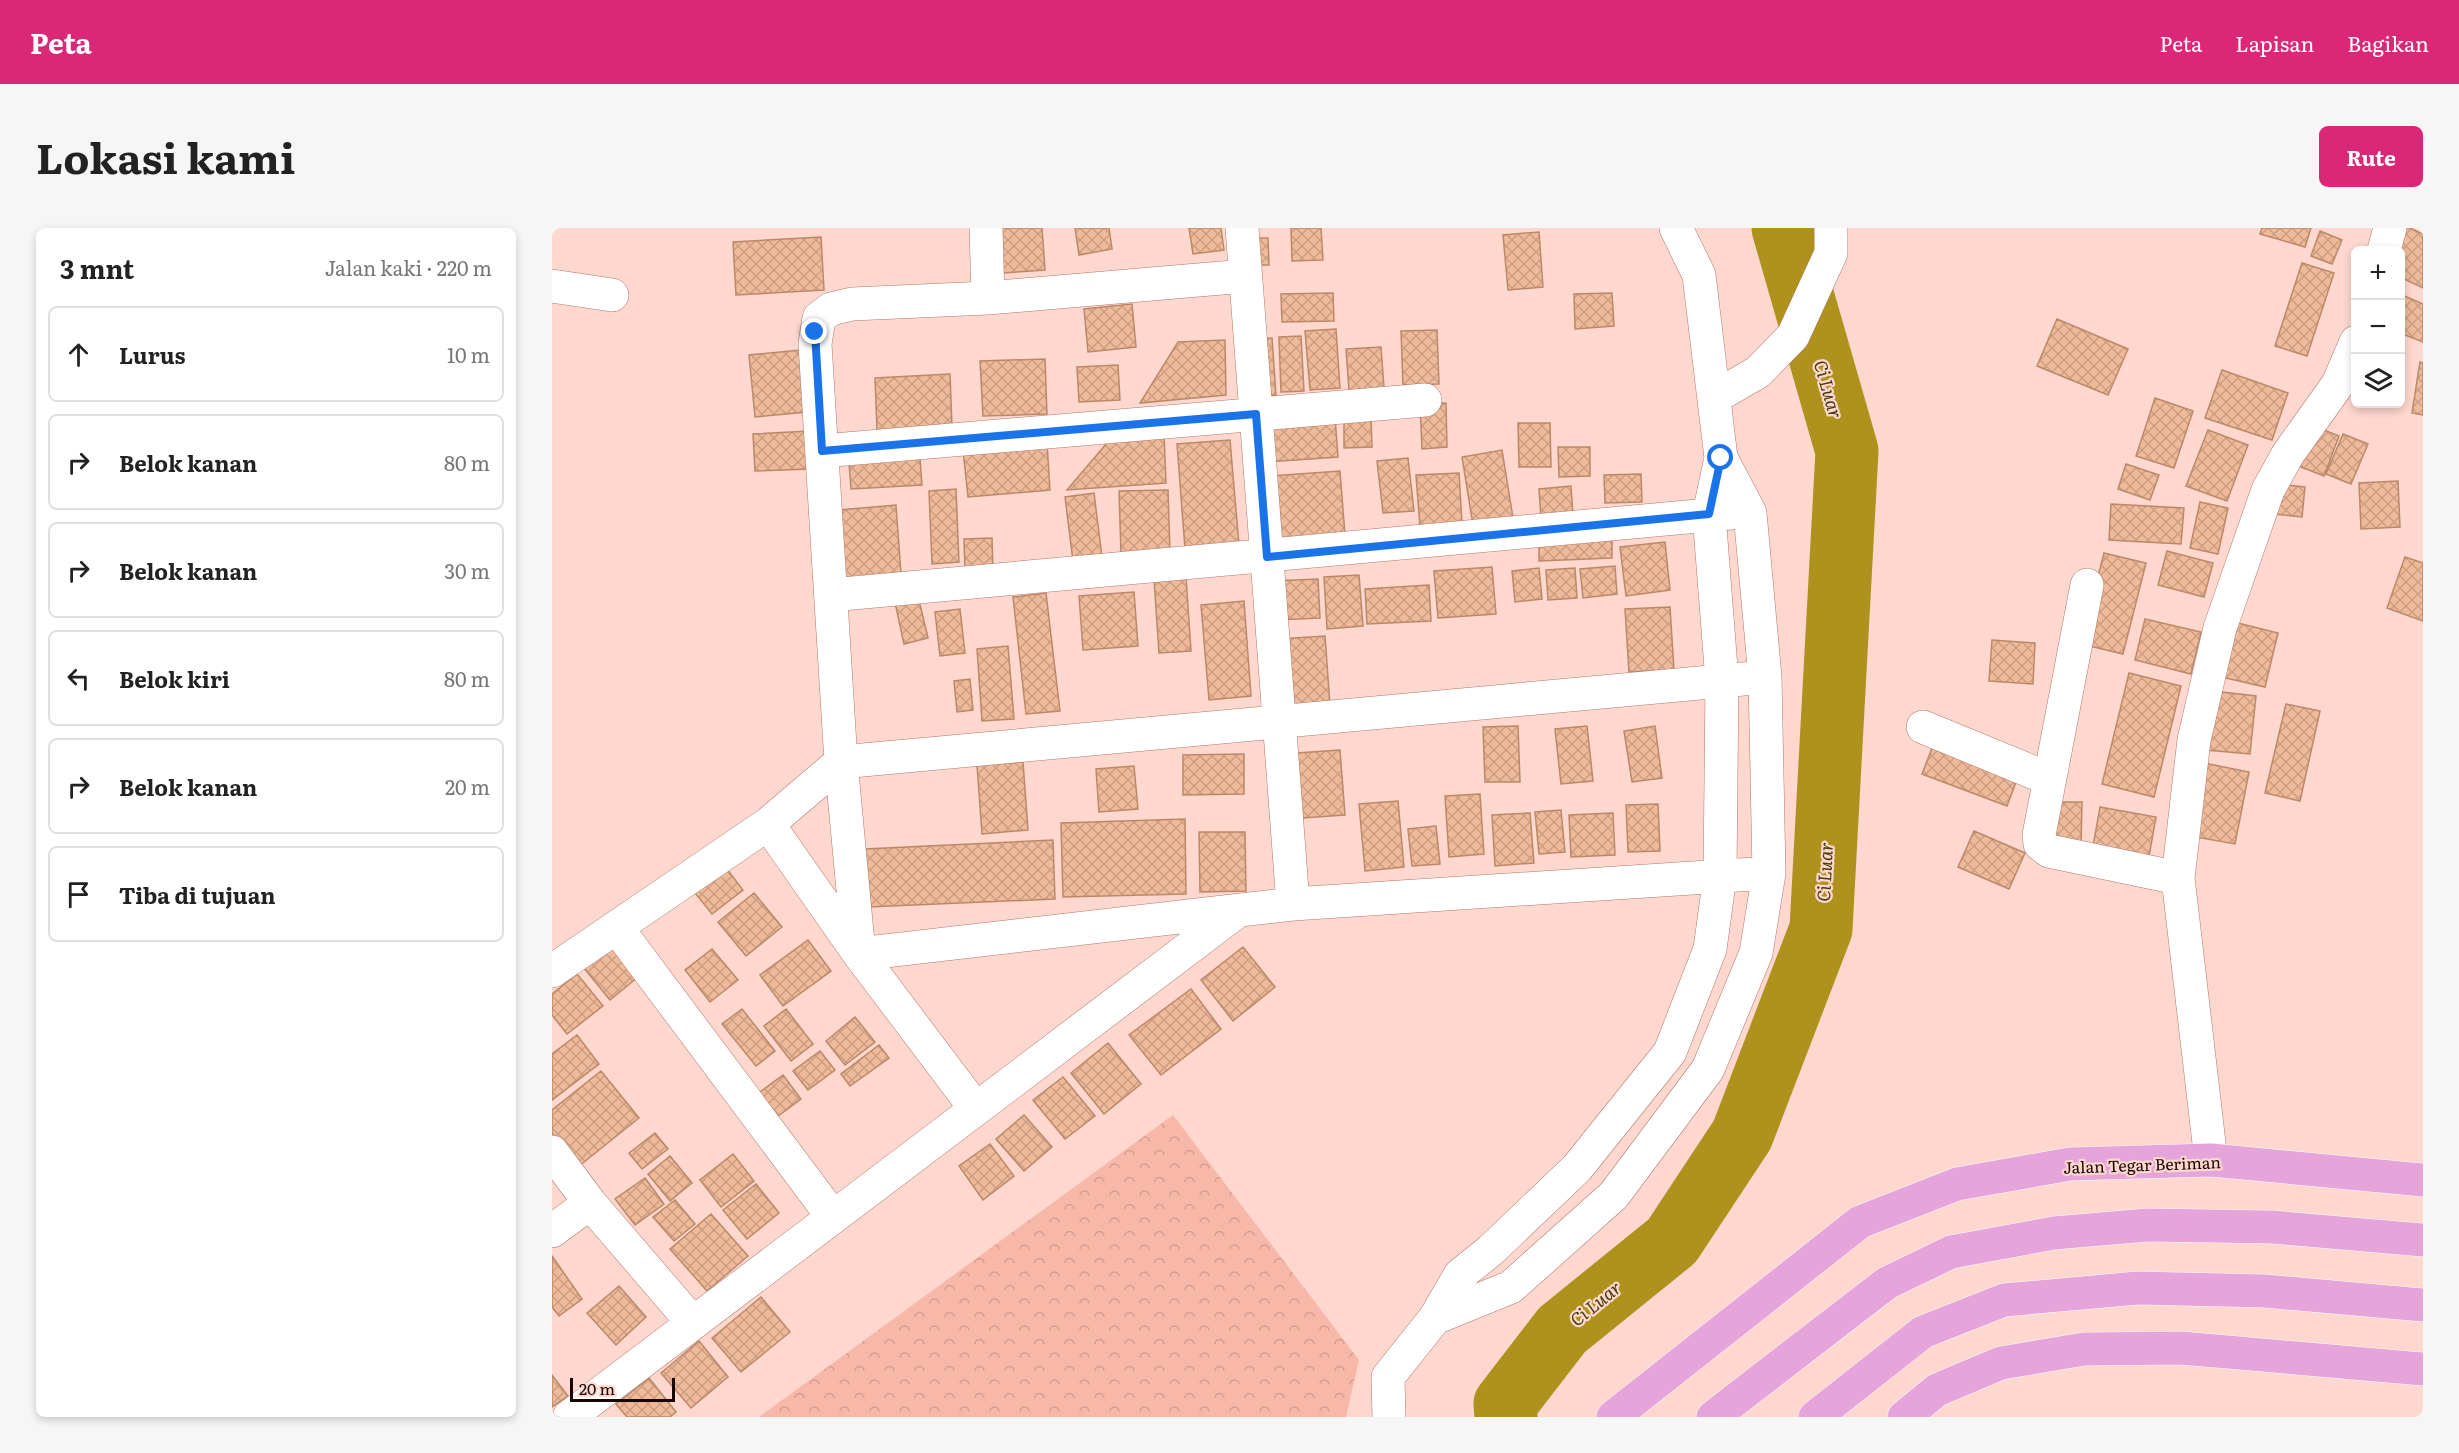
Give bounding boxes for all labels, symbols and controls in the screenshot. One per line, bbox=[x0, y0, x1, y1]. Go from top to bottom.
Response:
text: Peta bbox=[30, 21, 92, 63]
text: Peta bbox=[2160, 27, 2202, 58]
text: Lapisan bbox=[2235, 27, 2314, 58]
text: Bagikan bbox=[2347, 27, 2429, 58]
text: Lokasi kami bbox=[36, 125, 295, 187]
button: Rute bbox=[2319, 126, 2423, 187]
map controls bbox=[2351, 246, 2405, 408]
button: + bbox=[2351, 246, 2405, 300]
text: 3 mnt bbox=[60, 248, 134, 287]
text: Jalan kaki · 220 m bbox=[325, 252, 492, 282]
button: − bbox=[2351, 300, 2405, 354]
route end bbox=[801, 318, 827, 344]
icon: ahead bbox=[62, 338, 95, 371]
text: Lurus bbox=[119, 338, 186, 371]
text: 10 m bbox=[447, 339, 490, 369]
button: layers bbox=[2351, 354, 2405, 408]
water label: Ci Luar bbox=[1808, 357, 1850, 421]
route start bbox=[1707, 444, 1733, 470]
icon: right bbox=[62, 446, 95, 479]
text: Belok kanan bbox=[119, 446, 257, 479]
text: 80 m bbox=[444, 447, 490, 477]
icon: right bbox=[62, 554, 95, 587]
text: Belok kanan bbox=[119, 554, 257, 587]
text: 30 m bbox=[444, 555, 490, 585]
icon: left bbox=[62, 662, 95, 695]
text: Belok kiri bbox=[119, 662, 230, 695]
text: 80 m bbox=[444, 663, 490, 693]
icon: right bbox=[62, 770, 95, 803]
text: Belok kanan bbox=[119, 770, 257, 803]
text: 20 m bbox=[445, 771, 490, 801]
water label: Ci Luar bbox=[1809, 842, 1839, 902]
icon: arrive bbox=[62, 878, 95, 911]
text: Tiba di tujuan bbox=[119, 878, 275, 911]
street label: Jalan Tegar Beriman bbox=[2063, 1149, 2222, 1179]
water label: Ci Luar bbox=[1563, 1274, 1627, 1332]
scale bar bbox=[570, 1375, 675, 1402]
text: 20 m bbox=[579, 1376, 615, 1400]

